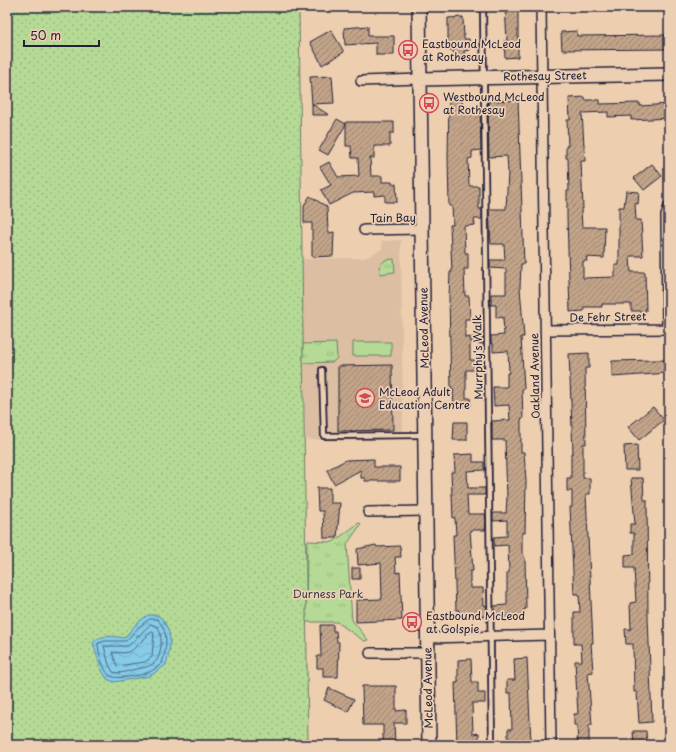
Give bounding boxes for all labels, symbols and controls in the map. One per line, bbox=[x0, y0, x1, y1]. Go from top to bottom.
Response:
scale bar bbox=[24, 22, 99, 48]
text: 50 m bbox=[30, 26, 61, 44]
place label: Eastbound McLeod at Rothesay bbox=[422, 35, 521, 65]
bus stop icon: Eastbound McLeod at Rothesay bbox=[397, 39, 419, 61]
street label: Rothesay Street bbox=[503, 66, 587, 85]
place label: Westbound McLeod at Rothesay bbox=[443, 88, 545, 118]
bus stop icon: Westbound McLeod at Rothesay bbox=[418, 92, 440, 114]
street label: Tain Bay bbox=[370, 209, 416, 226]
street label: McLeod Avenue bbox=[414, 287, 433, 369]
street label: De Fehr Street bbox=[569, 307, 647, 326]
street label: Murrphy's Walk bbox=[468, 314, 487, 400]
street label: Oakland Avenue bbox=[525, 333, 544, 419]
place label: McLeod Adult Education Centre bbox=[379, 383, 470, 413]
school or university icon: McLeod Adult Education Centre bbox=[354, 387, 376, 409]
park label: Durness Park bbox=[293, 585, 364, 602]
place label: Eastbound McLeod at Golspie bbox=[426, 607, 525, 637]
bus stop icon: Eastbound McLeod at Golspie bbox=[401, 611, 423, 633]
street label: McLeod Avenue bbox=[418, 647, 437, 729]

